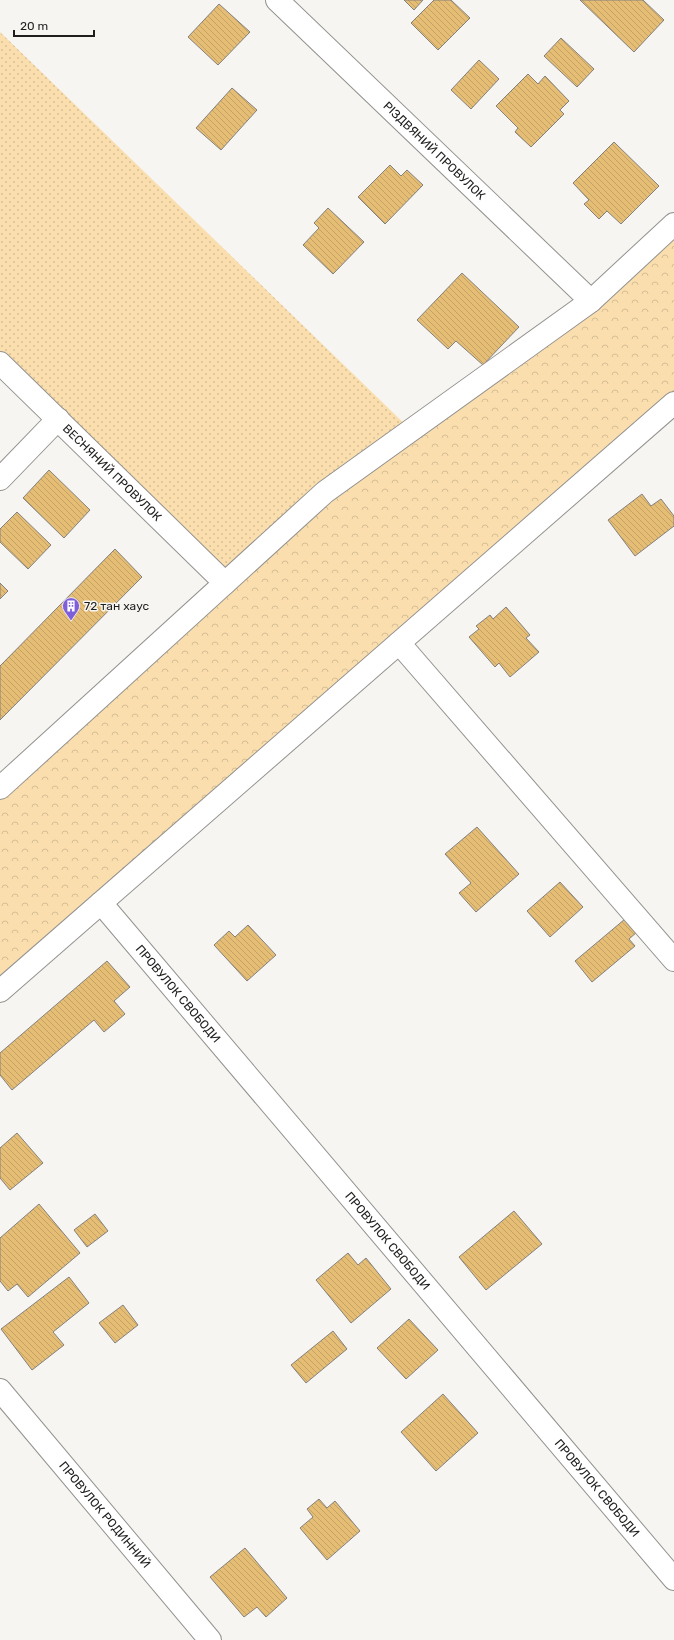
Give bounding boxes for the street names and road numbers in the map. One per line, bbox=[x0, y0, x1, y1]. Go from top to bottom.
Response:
street label: РІЗДВЯНИЙ ПРОВУЛОК bbox=[381, 99, 488, 203]
street label: ВЕСНЯНИЙ ПРОВУЛОК bbox=[60, 421, 165, 524]
street label: ПРОВУЛОК СВОБОДИ bbox=[133, 942, 223, 1046]
street label: ПРОВУЛОК СВОБОДИ bbox=[342, 1189, 433, 1293]
street label: ПРОВУЛОК СВОБОДИ bbox=[552, 1436, 642, 1540]
street label: ПРОВУЛОК РОДИННИЙ bbox=[56, 1459, 153, 1571]

